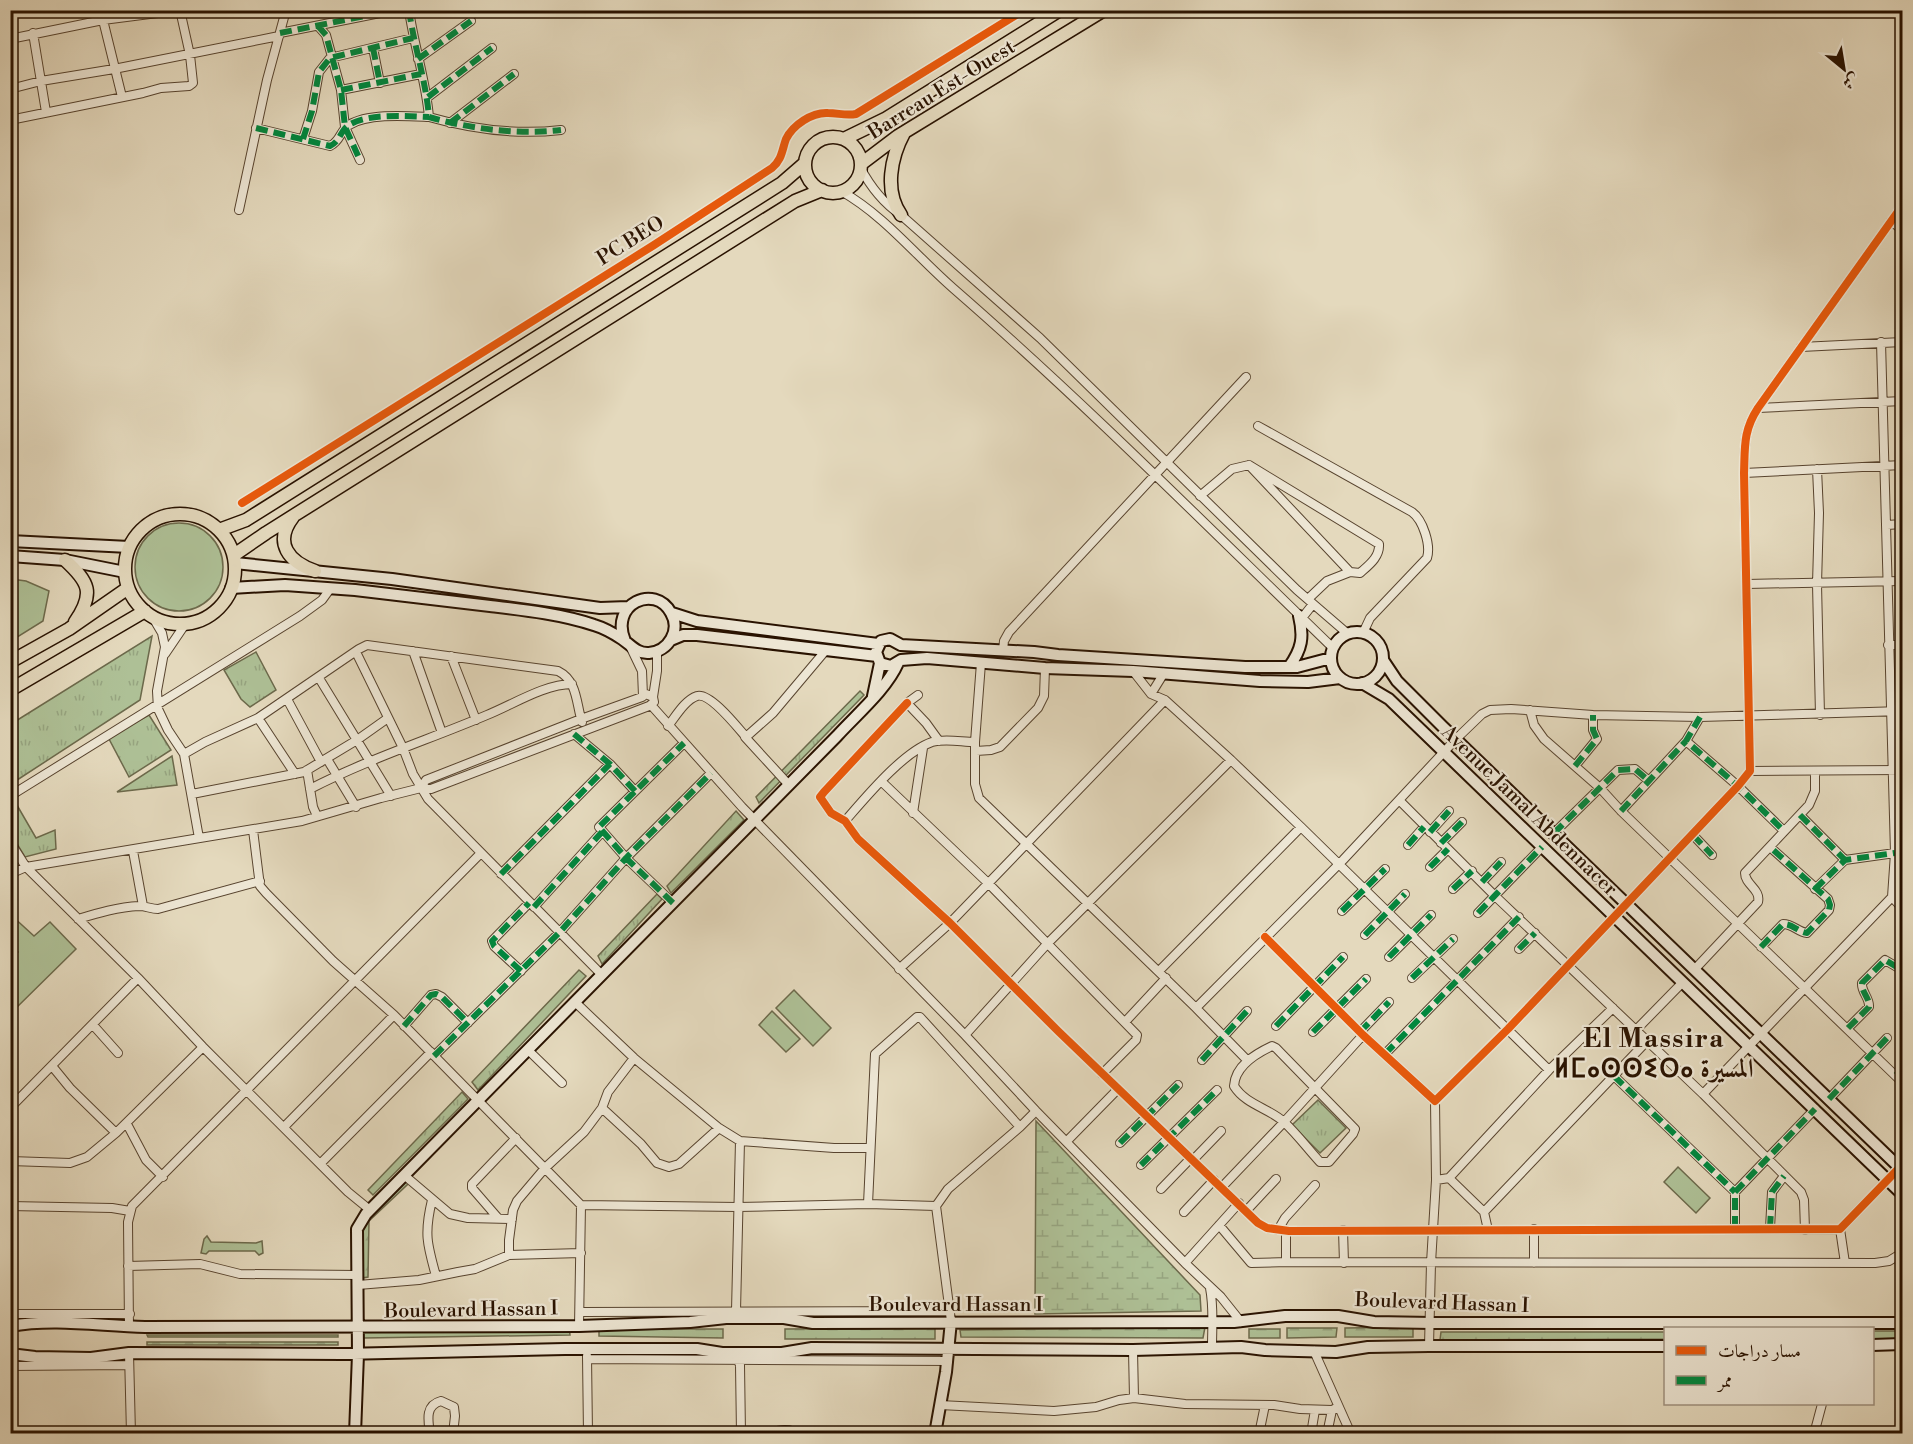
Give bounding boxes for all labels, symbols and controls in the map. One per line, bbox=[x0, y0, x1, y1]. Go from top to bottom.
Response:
street label: Barreau Est-Ouest bbox=[863, 35, 1020, 146]
north arrow bbox=[1814, 39, 1874, 99]
text: ش bbox=[1839, 68, 1863, 94]
street label: PC BEO bbox=[592, 211, 669, 272]
street label: Avenue Jamal Abdennacer bbox=[1435, 720, 1623, 902]
district label: El Massira ⵍⵎⴰⵙⵙⵉⵔⴰ المسيرة bbox=[1554, 1023, 1754, 1085]
street label: Boulevard Hassan I bbox=[1354, 1288, 1530, 1319]
street label: Boulevard Hassan I bbox=[868, 1293, 1043, 1318]
street label: Boulevard Hassan I bbox=[383, 1296, 559, 1325]
legend bbox=[1664, 1327, 1874, 1405]
text: مسار دراجات bbox=[1718, 1340, 1801, 1363]
text: ممر bbox=[1716, 1370, 1732, 1393]

